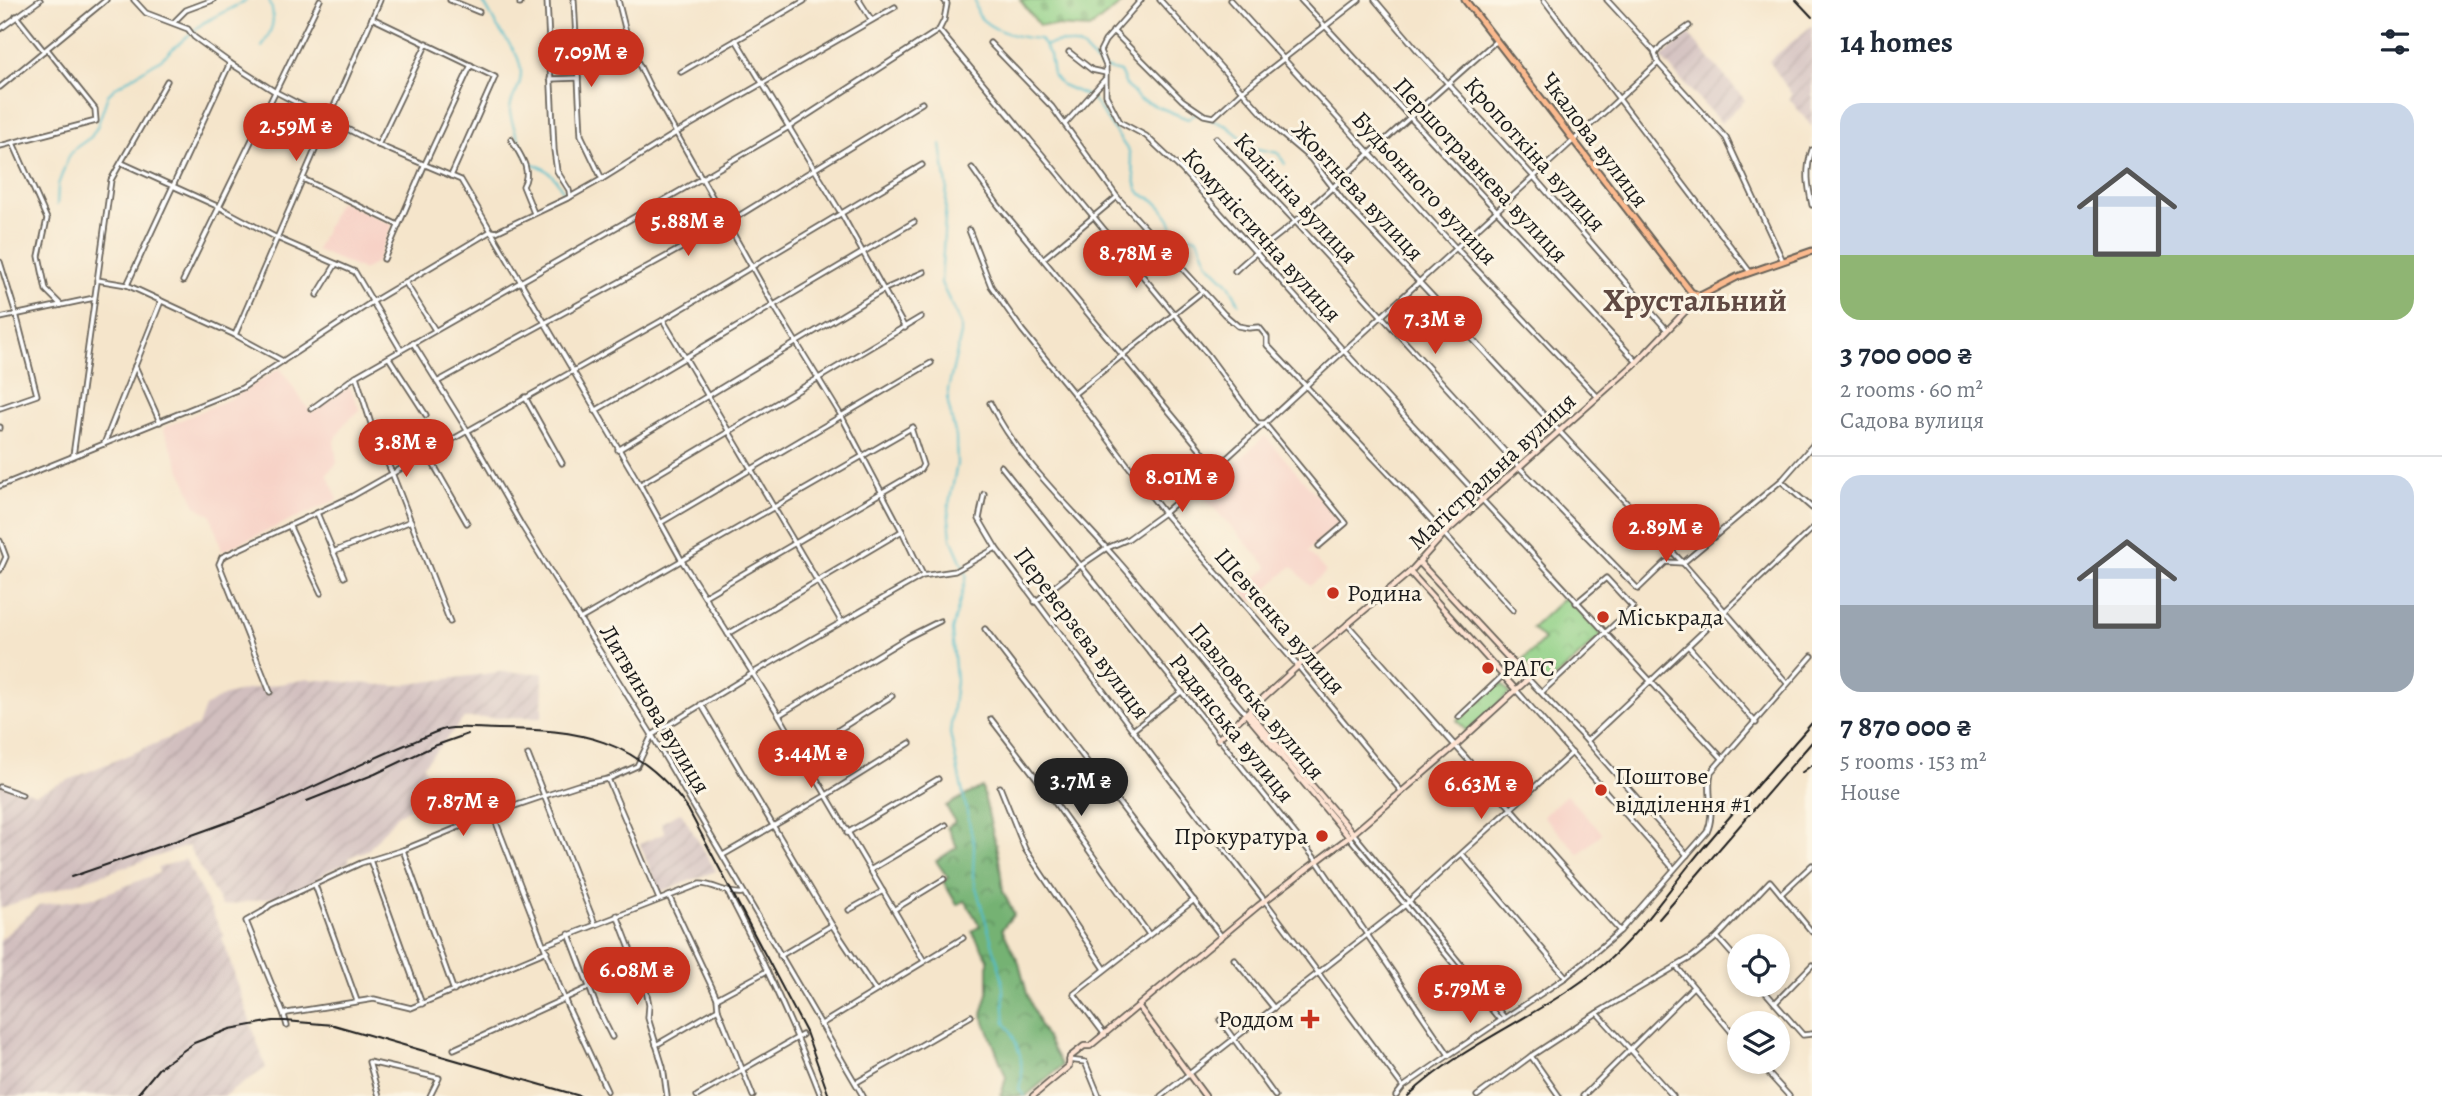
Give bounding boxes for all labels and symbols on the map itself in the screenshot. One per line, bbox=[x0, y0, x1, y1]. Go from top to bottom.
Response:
pin: 7.09M ₴ bbox=[526, 29, 656, 89]
street label: Чкалова вулиця bbox=[1534, 66, 1656, 214]
street label: Першотравнева вулиця bbox=[1386, 70, 1576, 270]
street label: Кропоткіна вулиця bbox=[1457, 70, 1613, 238]
pin: 2.59M ₴ bbox=[231, 104, 361, 163]
street label: Будьонного вулиця bbox=[1345, 104, 1505, 272]
street label: Жовтнева вулиця bbox=[1285, 114, 1431, 268]
street label: Калініна вулиця bbox=[1227, 125, 1365, 271]
street label: Комуністична вулиця bbox=[1175, 141, 1349, 329]
pin: 5.88M ₴ bbox=[623, 198, 753, 258]
pin: 8.78M ₴ bbox=[1071, 230, 1201, 290]
district label: Хрустальний bbox=[1603, 278, 1787, 322]
pin: 7.3M ₴ bbox=[1378, 296, 1492, 356]
street label: Магістральна вулиця bbox=[1401, 385, 1583, 557]
pin: 3.8M ₴ bbox=[349, 420, 463, 479]
pin: 8.01M ₴ bbox=[1117, 454, 1247, 514]
pin: 2.89M ₴ bbox=[1601, 504, 1731, 564]
street label: Переверзєва вулиця bbox=[1007, 540, 1157, 726]
street label: Шевченка вулиця bbox=[1207, 541, 1353, 701]
place label: Родина bbox=[1347, 577, 1422, 609]
marker: Родина bbox=[1325, 585, 1341, 601]
place label: Міськрада bbox=[1617, 601, 1724, 633]
marker: Міськрада bbox=[1595, 609, 1611, 625]
street label: Павловська вулиця bbox=[1182, 615, 1332, 787]
street label: Литвинова вулиця bbox=[592, 618, 718, 800]
street label: Радянська вулиця bbox=[1162, 647, 1302, 809]
place label: РАГС bbox=[1502, 652, 1555, 684]
marker: РАГС bbox=[1480, 660, 1496, 676]
pin: 3.44M ₴ bbox=[746, 730, 876, 790]
pin: 3.7M ₴ bbox=[1024, 758, 1138, 818]
place label: Поштове відділення #1 bbox=[1615, 760, 1751, 820]
pin: 6.63M ₴ bbox=[1416, 762, 1546, 821]
pin: 7.87M ₴ bbox=[398, 778, 528, 838]
marker: Поштове відділення #1 bbox=[1593, 782, 1609, 798]
place label: Прокуратура bbox=[1174, 820, 1308, 852]
marker: Прокуратура bbox=[1314, 828, 1330, 844]
pin: 6.08M ₴ bbox=[572, 948, 702, 1007]
pin: 5.79M ₴ bbox=[1405, 965, 1535, 1025]
place label: Роддом bbox=[1218, 1003, 1294, 1035]
marker: Роддом bbox=[1300, 1009, 1320, 1029]

